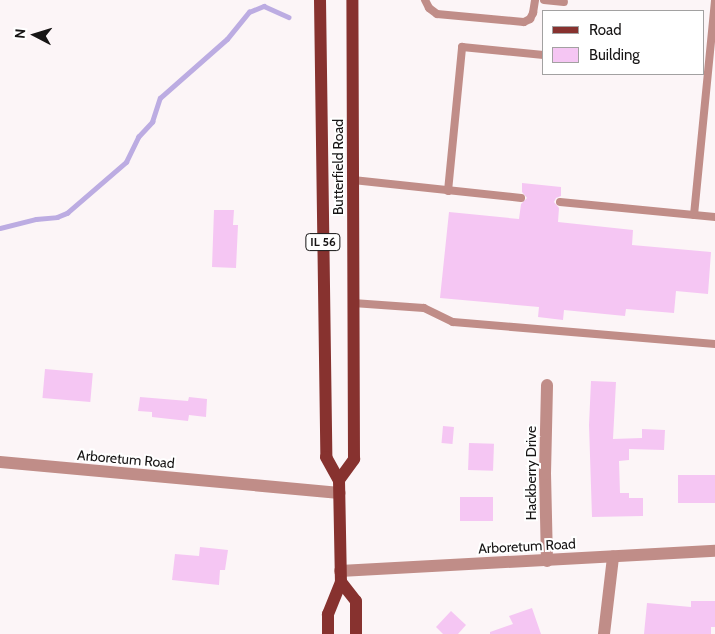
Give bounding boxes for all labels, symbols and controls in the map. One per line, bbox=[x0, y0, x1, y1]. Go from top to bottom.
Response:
north arrow bbox=[10, 10, 60, 60]
legend bbox=[542, 10, 705, 75]
text: Road bbox=[589, 21, 622, 39]
text: N bbox=[11, 28, 29, 39]
text: Building bbox=[589, 46, 640, 64]
street label: Butterfield Road bbox=[330, 119, 346, 215]
road number: IL 56 bbox=[304, 232, 342, 252]
street label: Hackberry Drive bbox=[523, 426, 539, 520]
street label: Arboretum Road bbox=[77, 446, 175, 472]
street label: Arboretum Road bbox=[478, 535, 576, 557]

